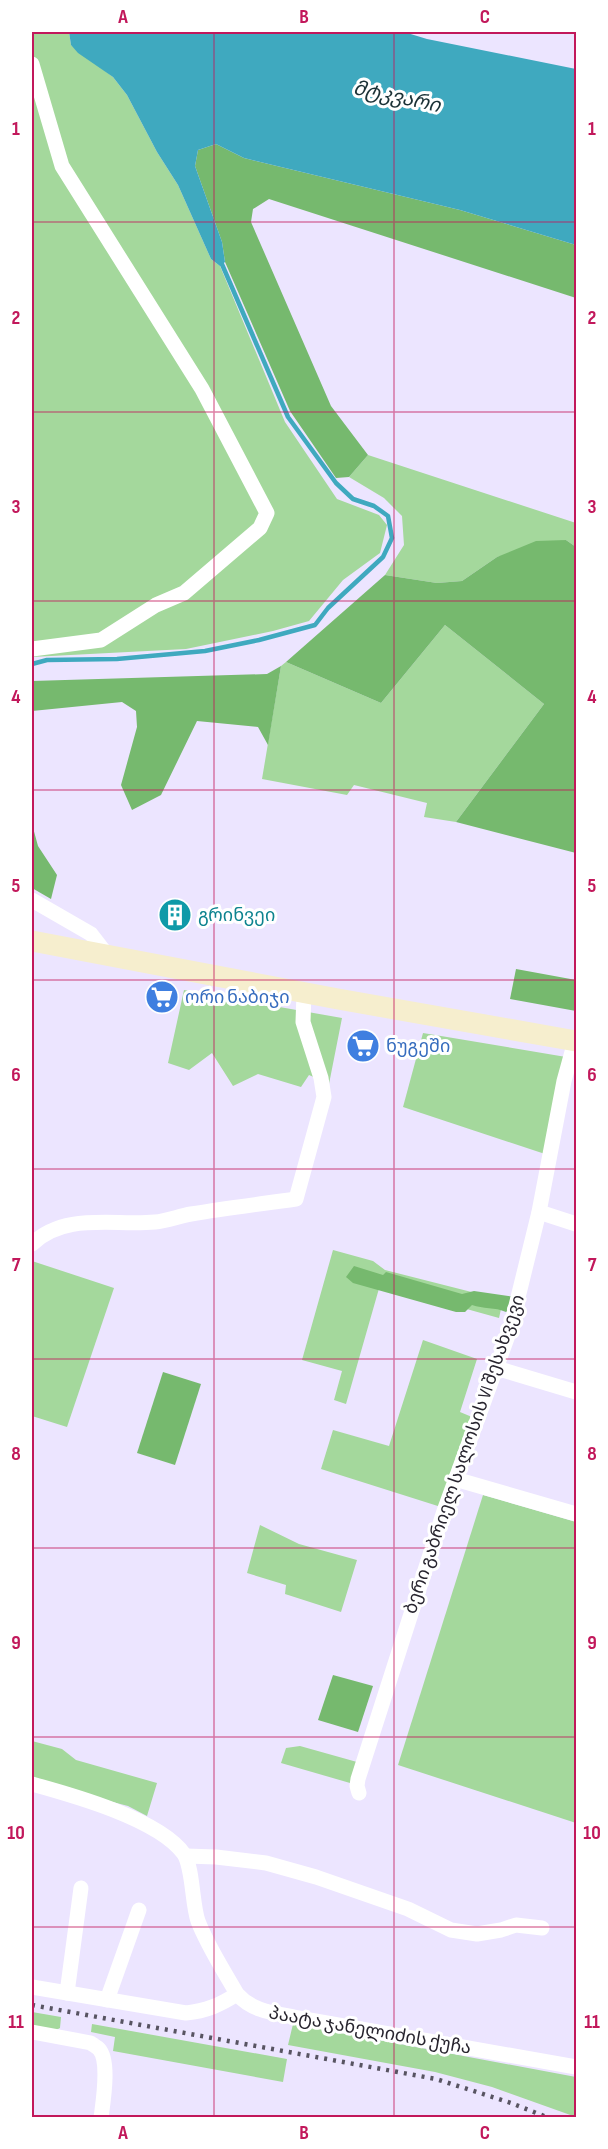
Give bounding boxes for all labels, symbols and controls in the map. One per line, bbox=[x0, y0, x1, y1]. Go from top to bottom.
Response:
text: A bbox=[117, 5, 128, 29]
text: B bbox=[299, 5, 309, 29]
text: C bbox=[480, 5, 490, 29]
water label: მტკვარი bbox=[351, 76, 444, 118]
text: 1 bbox=[12, 117, 20, 141]
text: 1 bbox=[588, 117, 596, 141]
text: 2 bbox=[12, 306, 20, 330]
text: 2 bbox=[588, 306, 596, 330]
text: 3 bbox=[12, 495, 21, 519]
text: 3 bbox=[588, 495, 597, 519]
text: 4 bbox=[11, 685, 21, 709]
text: 4 bbox=[587, 685, 597, 709]
text: 5 bbox=[12, 874, 21, 898]
text: 5 bbox=[588, 874, 597, 898]
building icon: გრინვეი bbox=[157, 897, 193, 933]
place label: გრინვეი bbox=[198, 905, 275, 926]
supermarket icon: ორი ნაბიჯი bbox=[144, 979, 180, 1015]
place label: ორი ნაბიჯი bbox=[185, 987, 289, 1008]
supermarket icon: ნუგეში bbox=[345, 1028, 381, 1064]
place label: ნუგეში bbox=[386, 1036, 450, 1057]
text: 6 bbox=[11, 1063, 21, 1087]
text: 6 bbox=[587, 1063, 597, 1087]
text: 7 bbox=[12, 1253, 21, 1277]
text: 7 bbox=[588, 1253, 597, 1277]
street label: ბერი გაბრიელ სალოსის VI შესახვევი bbox=[400, 1292, 529, 1617]
text: 8 bbox=[11, 1442, 21, 1466]
text: 8 bbox=[587, 1442, 597, 1466]
text: 9 bbox=[11, 1631, 21, 1655]
text: 9 bbox=[587, 1631, 597, 1655]
text: 10 bbox=[7, 1821, 25, 1845]
text: 10 bbox=[583, 1821, 601, 1845]
street label: პაატა ჯანელიძის ქუჩა bbox=[267, 2002, 473, 2059]
text: 11 bbox=[8, 2010, 24, 2034]
text: 11 bbox=[584, 2010, 600, 2034]
text: A bbox=[117, 2121, 128, 2145]
text: B bbox=[299, 2121, 309, 2145]
text: C bbox=[480, 2121, 490, 2145]

